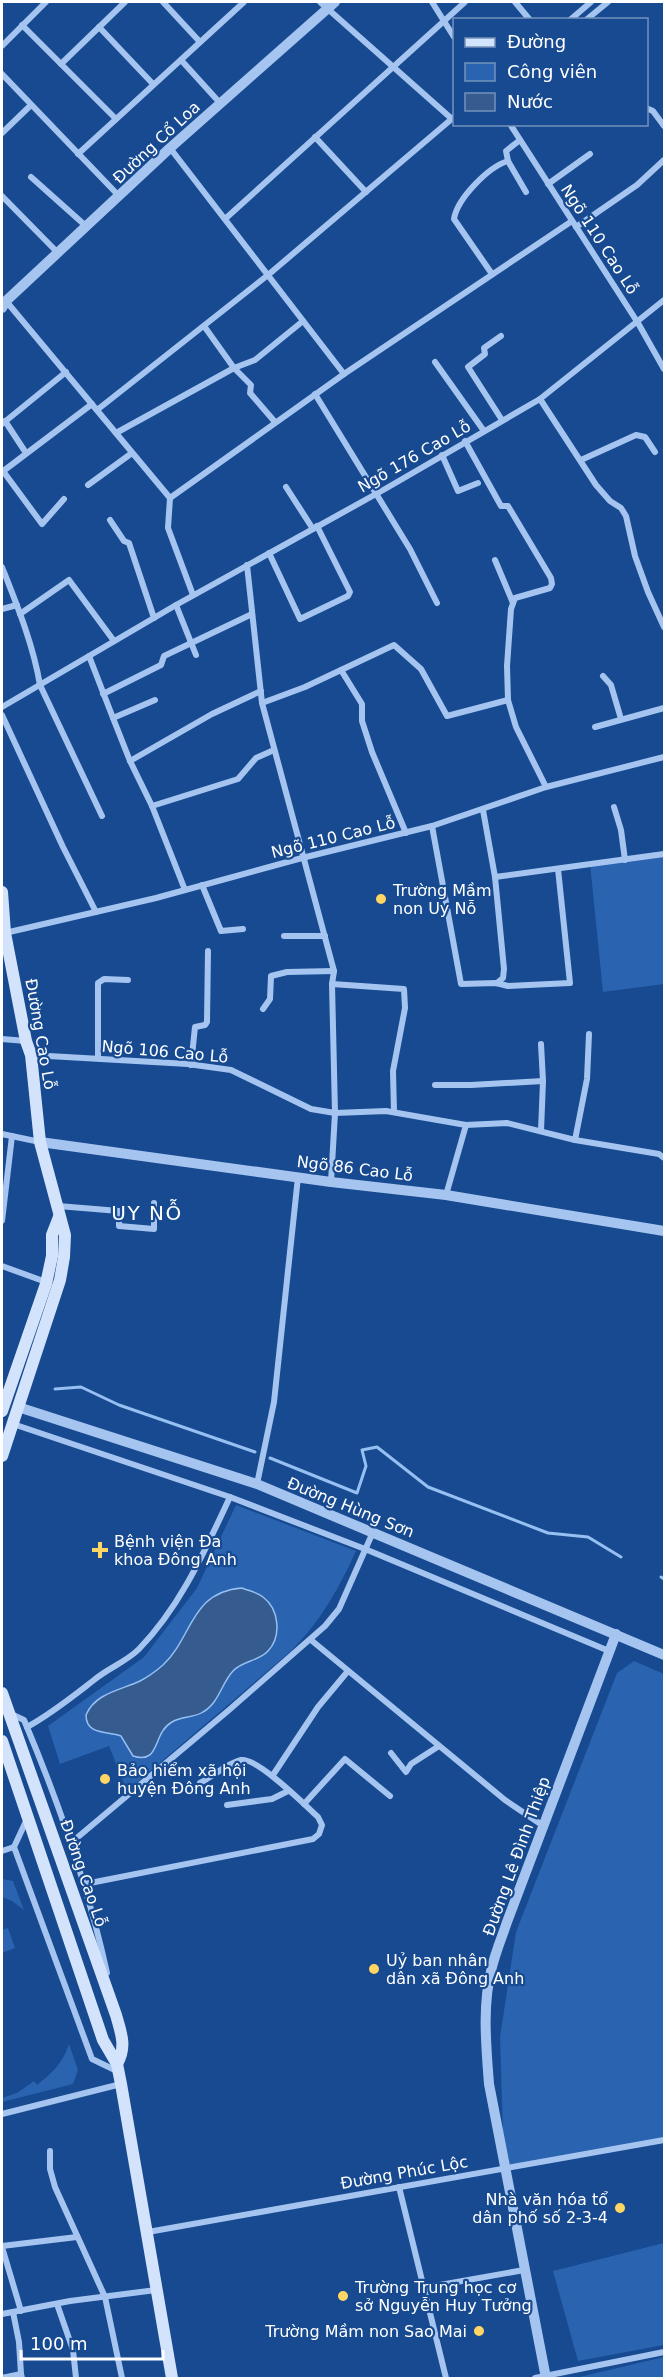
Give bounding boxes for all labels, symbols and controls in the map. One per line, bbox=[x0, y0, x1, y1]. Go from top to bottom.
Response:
legend bbox=[453, 18, 648, 126]
text: Đường bbox=[507, 31, 566, 52]
text: Công viên bbox=[507, 61, 597, 82]
text: Nước bbox=[507, 91, 553, 112]
street label: Đường Cổ Loa bbox=[109, 97, 204, 188]
street label: Ngõ 110 Cao Lỗ bbox=[557, 181, 642, 298]
street label: Ngõ 176 Cao Lỗ bbox=[354, 416, 474, 496]
street label: Ngõ 110 Cao Lỗ bbox=[269, 813, 397, 862]
place label: Trường Mầm non Uy Nỗ bbox=[392, 881, 492, 918]
marker: Trường Mầm non Uy Nỗ bbox=[374, 892, 388, 906]
street label: Đường Cao Lỗ bbox=[21, 977, 60, 1091]
street label: Ngõ 106 Cao Lỗ bbox=[101, 1036, 229, 1067]
street label: Ngõ 86 Cao Lỗ bbox=[296, 1152, 414, 1185]
district label: UY NỖ bbox=[111, 1199, 183, 1225]
street label: Đường Hùng Sơn bbox=[285, 1473, 417, 1542]
place label: Bệnh viện Đa khoa Đông Anh bbox=[114, 1532, 237, 1569]
marker: Bệnh viện Đa khoa Đông Anh bbox=[91, 1541, 109, 1559]
place label: Bảo hiểm xã hội huyện Đông Anh bbox=[117, 1761, 251, 1798]
marker: Bảo hiểm xã hội huyện Đông Anh bbox=[98, 1772, 112, 1786]
street label: Đường Lê Đình Thiệp bbox=[479, 1774, 554, 1938]
street label: Đường Cao Lỗ bbox=[56, 1817, 111, 1929]
place label: Uỷ ban nhân dân xã Đông Anh bbox=[386, 1951, 524, 1988]
marker: Uỷ ban nhân dân xã Đông Anh bbox=[367, 1962, 381, 1976]
street label: Đường Phúc Lộc bbox=[339, 2152, 469, 2193]
place label: Nhà văn hóa tổ dân phố số 2-3-4 bbox=[472, 2190, 608, 2227]
marker: Nhà văn hóa tổ dân phố số 2-3-4 bbox=[613, 2201, 627, 2215]
place label: Trường Trung học cơ sở Nguyễn Huy Tưởng bbox=[354, 2278, 532, 2315]
marker: Trường Trung học cơ sở Nguyễn Huy Tưởng bbox=[336, 2289, 350, 2303]
place label: Trường Mầm non Sao Mai bbox=[264, 2322, 467, 2341]
scale bar bbox=[21, 2323, 164, 2361]
marker: Trường Mầm non Sao Mai bbox=[472, 2324, 486, 2338]
text: 100 m bbox=[30, 2333, 88, 2354]

